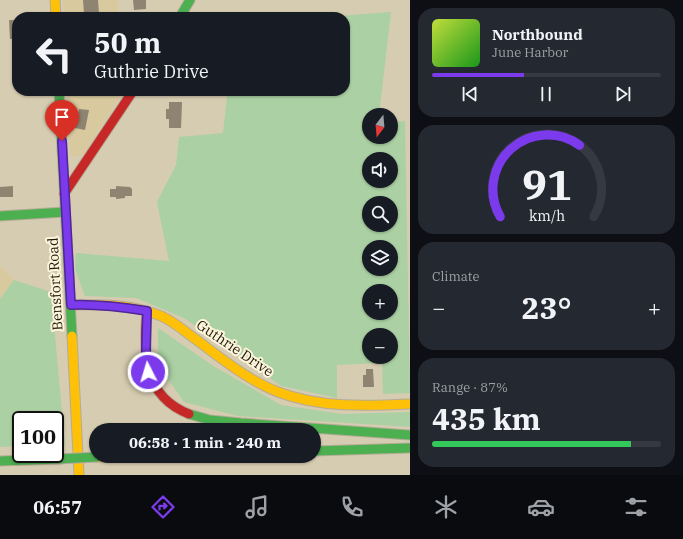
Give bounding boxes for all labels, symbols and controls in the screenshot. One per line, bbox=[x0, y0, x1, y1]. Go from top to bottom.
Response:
text: 50 m bbox=[94, 24, 161, 61]
text: Northbound bbox=[492, 25, 583, 44]
icon: left bbox=[28, 28, 80, 80]
text: June Harbor bbox=[492, 44, 568, 61]
text: Guthrie Drive bbox=[94, 60, 209, 83]
icon: previous bbox=[459, 83, 481, 105]
icon: pause bbox=[535, 83, 557, 105]
icon: next bbox=[612, 83, 634, 105]
pin bbox=[45, 100, 79, 141]
icon: arrive bbox=[51, 106, 73, 128]
north arrow bbox=[362, 108, 398, 144]
map controls bbox=[362, 108, 398, 364]
button: sound bbox=[362, 152, 398, 188]
text: 91 bbox=[522, 157, 571, 211]
button: search bbox=[362, 196, 398, 232]
text: km/h bbox=[528, 206, 565, 225]
street label: Bensfort Road bbox=[44, 237, 66, 331]
button: layers bbox=[362, 240, 398, 276]
text: Climate bbox=[432, 268, 479, 285]
button: + bbox=[362, 284, 398, 320]
text: 23° bbox=[521, 288, 572, 327]
text: − bbox=[432, 293, 445, 322]
text: + bbox=[648, 293, 661, 322]
street label: Guthrie Drive bbox=[193, 316, 277, 380]
button: − bbox=[362, 328, 398, 364]
position arrow bbox=[127, 351, 169, 393]
text: Range · 87% bbox=[432, 379, 508, 396]
text: 435 km bbox=[432, 399, 541, 438]
speed limit sign: 100 bbox=[12, 411, 64, 463]
text: 06:58 · 1 min · 240 m bbox=[129, 433, 281, 452]
icon: directions bbox=[149, 493, 177, 521]
icon: music bbox=[243, 493, 271, 521]
icon: phone bbox=[338, 493, 366, 521]
icon: climate bbox=[432, 493, 460, 521]
icon: car bbox=[527, 493, 555, 521]
icon: filters bbox=[622, 493, 650, 521]
text: 06:57 bbox=[33, 496, 82, 519]

